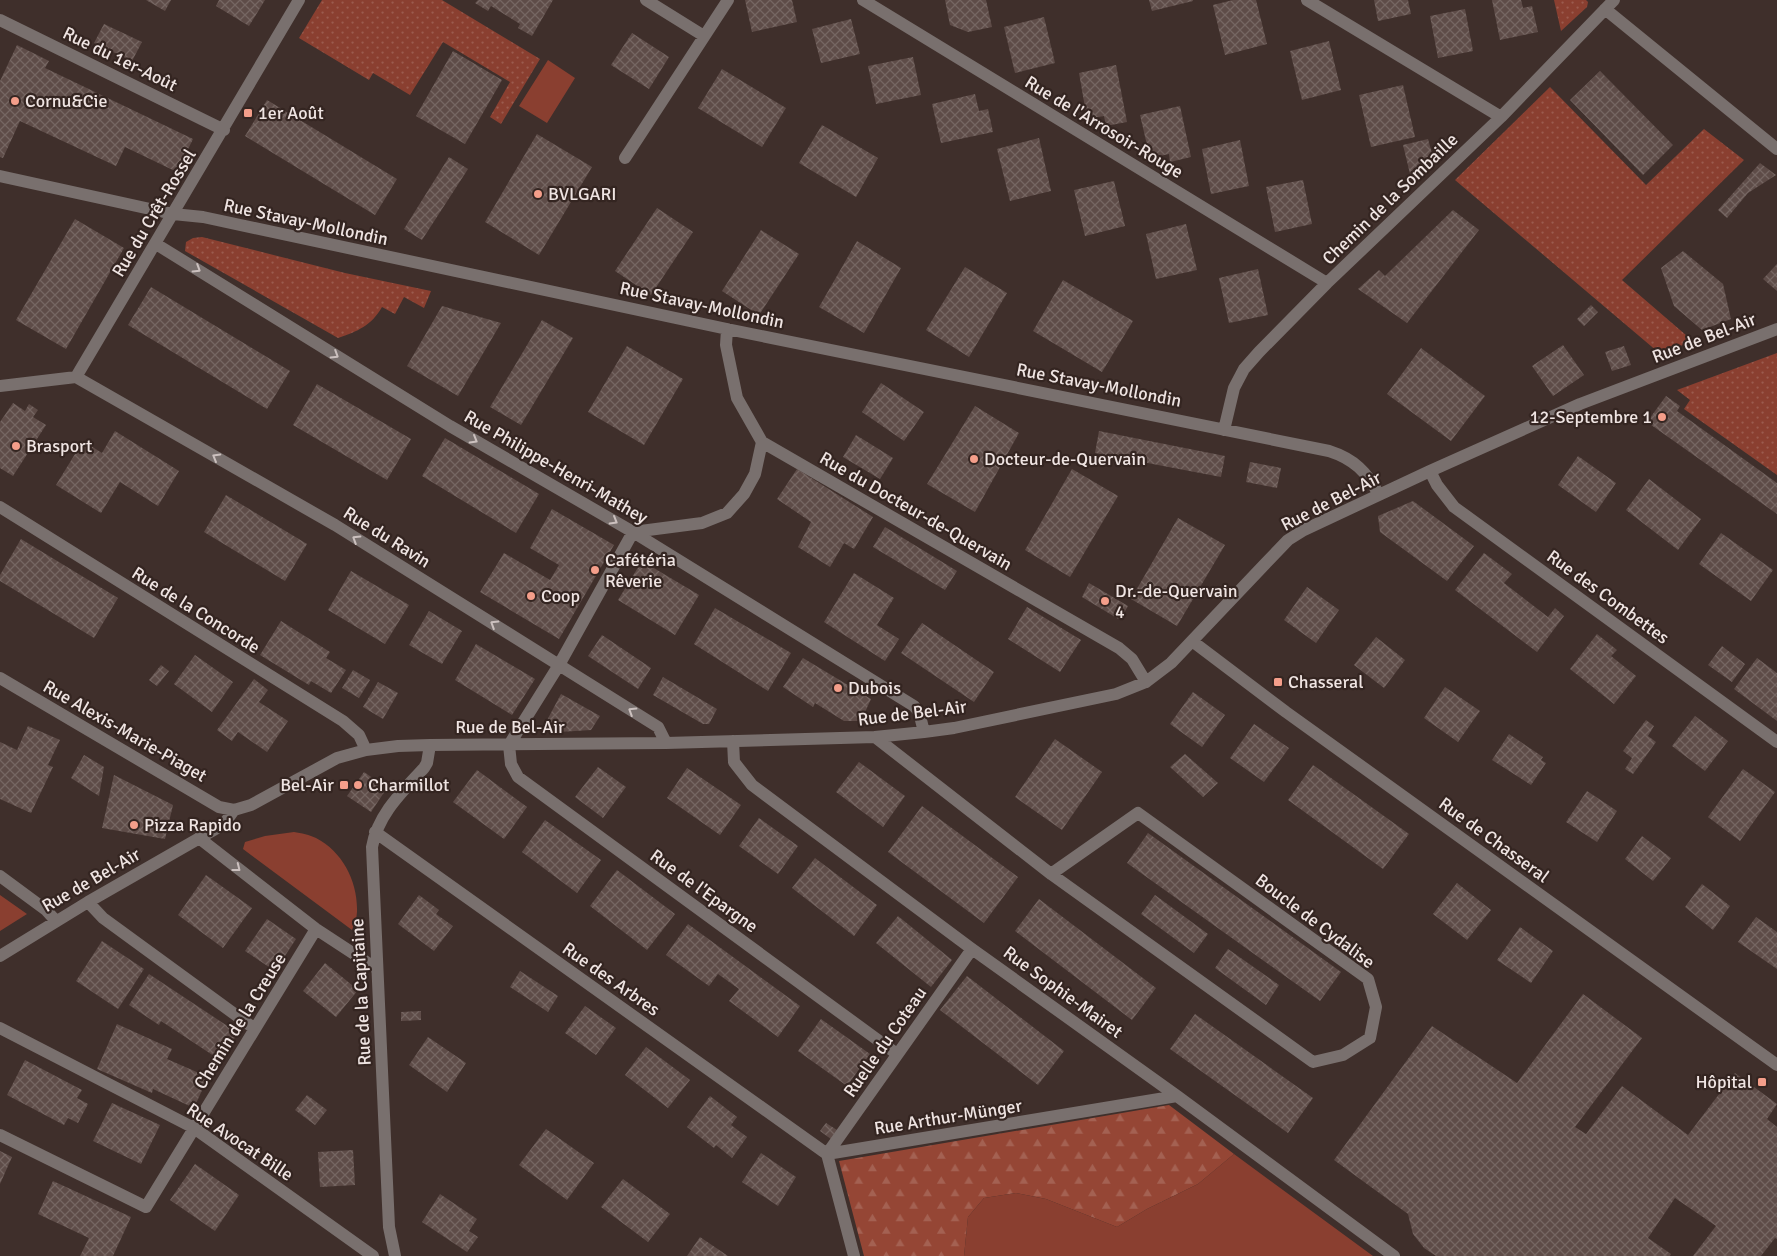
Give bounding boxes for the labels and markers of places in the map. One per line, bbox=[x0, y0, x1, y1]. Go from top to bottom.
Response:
place label: Cornu&Cie bbox=[25, 90, 107, 112]
marker: Cornu&Cie bbox=[9, 95, 21, 107]
place label: 1er Août bbox=[258, 102, 324, 124]
marker: 1er Août bbox=[242, 107, 254, 119]
place label: BVLGARI bbox=[548, 183, 617, 205]
marker: BVLGARI bbox=[532, 188, 544, 200]
place label: 12-Septembre 1 bbox=[1530, 406, 1652, 428]
marker: 12-Septembre 1 bbox=[1656, 411, 1668, 423]
place label: Brasport bbox=[26, 435, 92, 457]
marker: Brasport bbox=[10, 440, 22, 452]
place label: Docteur-de-Quervain bbox=[984, 448, 1146, 470]
marker: Docteur-de-Quervain bbox=[968, 453, 980, 465]
place label: Cafétéria Rêverie bbox=[605, 549, 676, 592]
marker: Cafétéria Rêverie bbox=[589, 564, 601, 576]
place label: Dr.-de-Quervain 4 bbox=[1115, 580, 1238, 623]
place label: Coop bbox=[541, 585, 580, 607]
marker: Coop bbox=[525, 590, 537, 602]
marker: Dr.-de-Quervain 4 bbox=[1099, 595, 1111, 607]
place label: Chasseral bbox=[1288, 671, 1363, 693]
marker: Chasseral bbox=[1272, 676, 1284, 688]
place label: Dubois bbox=[848, 677, 901, 699]
marker: Dubois bbox=[832, 682, 844, 694]
place label: Bel-Air bbox=[280, 774, 334, 796]
place label: Charmillot bbox=[368, 774, 449, 796]
marker: Bel-Air bbox=[338, 779, 350, 791]
marker: Charmillot bbox=[352, 779, 364, 791]
place label: Pizza Rapido bbox=[144, 814, 241, 836]
marker: Pizza Rapido bbox=[128, 819, 140, 831]
place label: Hôpital bbox=[1695, 1071, 1752, 1093]
marker: Hôpital bbox=[1756, 1076, 1768, 1088]

